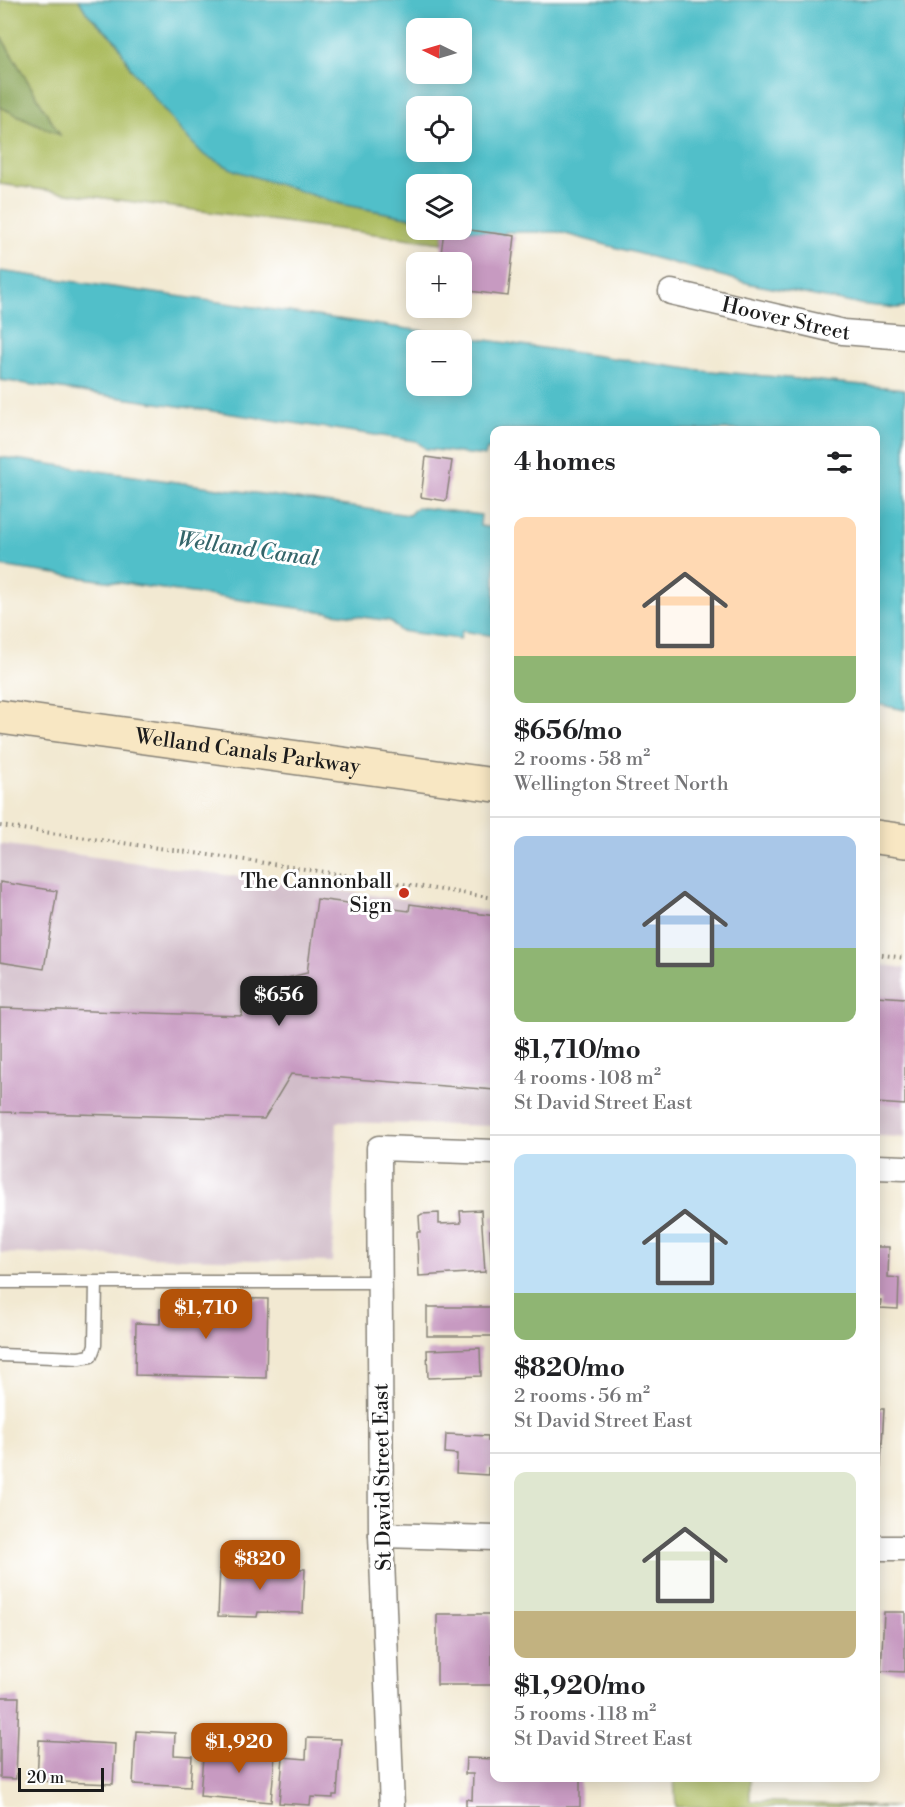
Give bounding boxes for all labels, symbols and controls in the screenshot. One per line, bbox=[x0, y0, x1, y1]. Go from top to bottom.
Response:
north arrow bbox=[406, 18, 472, 84]
map controls bbox=[406, 18, 472, 396]
button: locate bbox=[406, 96, 472, 162]
button: layers bbox=[406, 174, 472, 240]
button: + bbox=[406, 252, 472, 318]
street label: Hoover Street bbox=[719, 292, 852, 347]
button: − bbox=[406, 330, 472, 396]
text: 4 homes bbox=[514, 446, 616, 478]
icon: filters bbox=[823, 446, 856, 479]
water label: Welland Canal bbox=[176, 526, 320, 573]
icon: home bbox=[631, 556, 739, 664]
text: $656/mo bbox=[514, 715, 622, 747]
street label: Welland Canals Parkway bbox=[132, 724, 363, 780]
text: 2 rooms · 58 m² bbox=[514, 747, 650, 772]
text: Wellington Street North bbox=[514, 772, 729, 797]
place label: The Cannonball Sign bbox=[241, 869, 392, 919]
icon: home bbox=[631, 875, 739, 983]
marker: The Cannonball Sign bbox=[397, 886, 411, 900]
pin: $656 bbox=[243, 976, 315, 1027]
text: $656 bbox=[254, 983, 304, 1008]
text: $1,710/mo bbox=[514, 1034, 641, 1066]
text: 4 rooms · 108 m² bbox=[514, 1066, 661, 1091]
text: St David Street East bbox=[514, 1091, 693, 1116]
icon: home bbox=[631, 1193, 739, 1301]
pin: $1,710 bbox=[157, 1289, 255, 1340]
text: $1,710 bbox=[174, 1296, 238, 1321]
text: $820/mo bbox=[514, 1352, 625, 1384]
street label: St David Street East bbox=[368, 1382, 398, 1571]
text: 2 rooms · 56 m² bbox=[514, 1384, 650, 1409]
text: St David Street East bbox=[514, 1409, 693, 1434]
icon: home bbox=[631, 1511, 739, 1619]
pin: $820 bbox=[224, 1540, 296, 1591]
text: $820 bbox=[234, 1547, 286, 1572]
text: $1,920/mo bbox=[514, 1670, 646, 1702]
text: 5 rooms · 118 m² bbox=[514, 1702, 656, 1727]
pin: $1,920 bbox=[190, 1723, 288, 1774]
text: St David Street East bbox=[514, 1727, 693, 1752]
text: $1,920 bbox=[205, 1730, 273, 1755]
scale bar bbox=[18, 1765, 104, 1792]
text: 20 m bbox=[27, 1768, 64, 1788]

